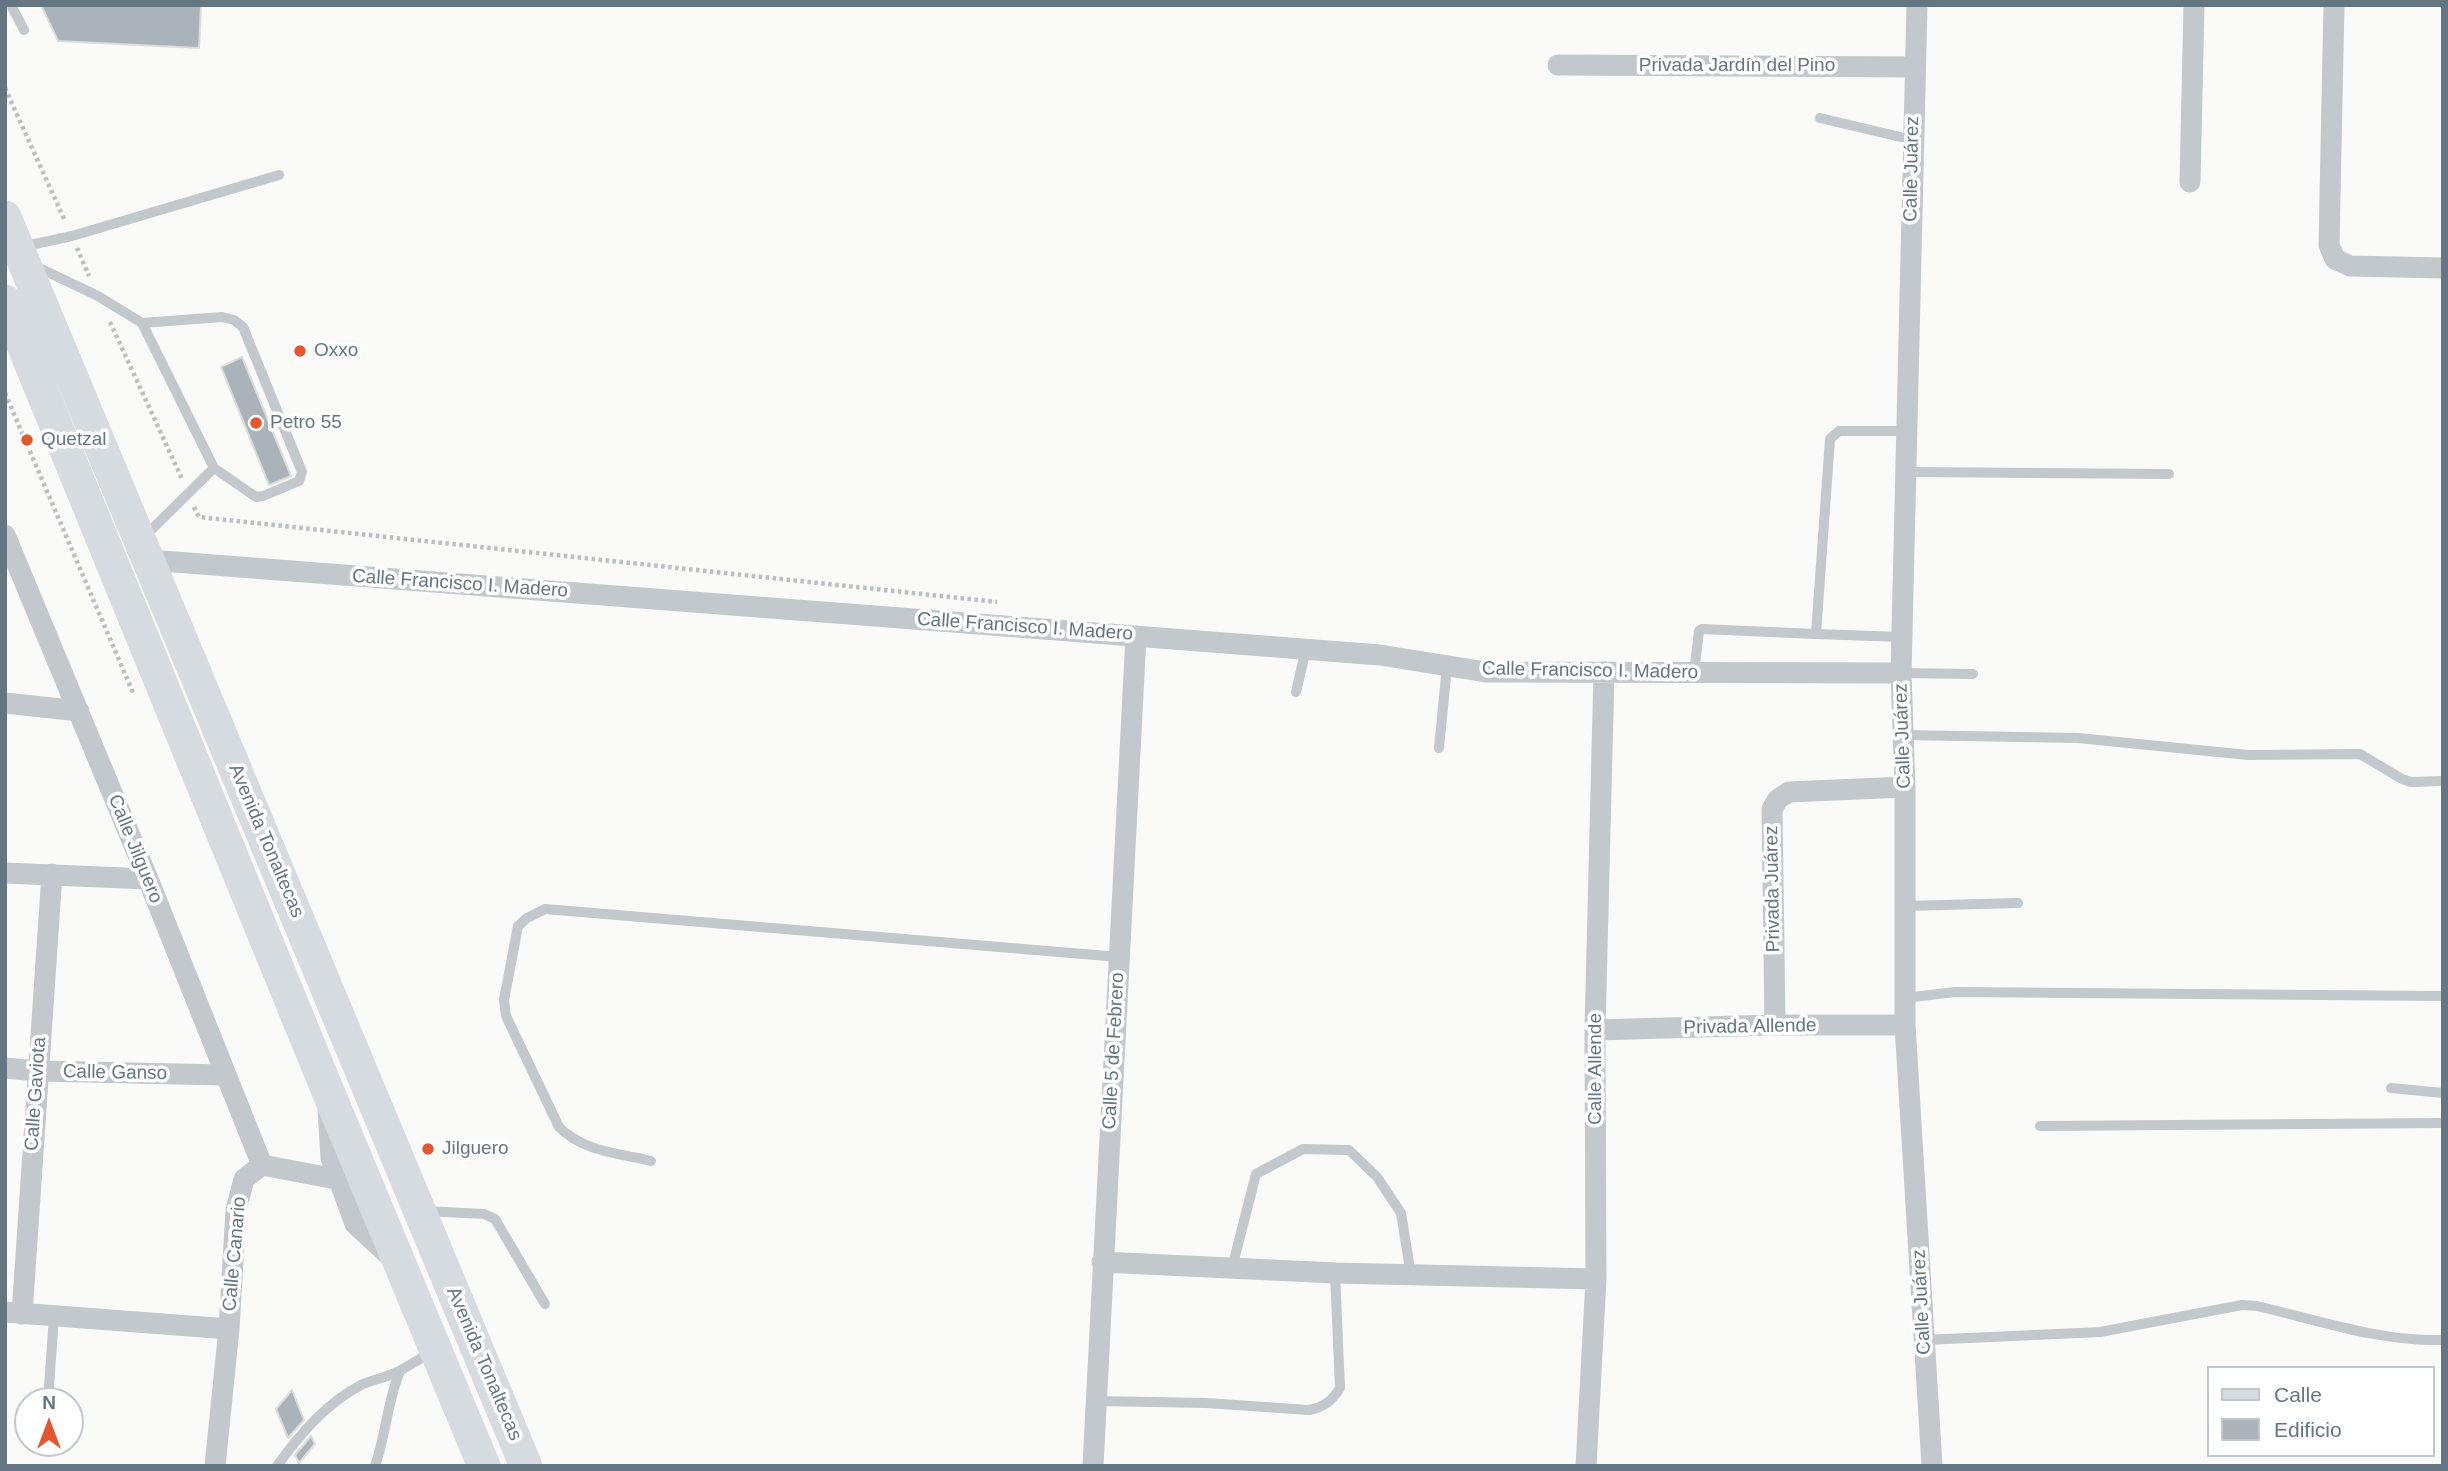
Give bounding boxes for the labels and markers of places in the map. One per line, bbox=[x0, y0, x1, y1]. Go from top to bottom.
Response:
place label: Oxxo bbox=[314, 340, 358, 362]
marker: Oxxo bbox=[292, 343, 308, 359]
place label: Petro 55 bbox=[270, 412, 342, 434]
marker: Petro 55 bbox=[248, 415, 264, 431]
place label: Quetzal bbox=[41, 429, 106, 451]
marker: Quetzal bbox=[19, 432, 35, 448]
place label: Jilguero bbox=[442, 1138, 509, 1160]
marker: Jilguero bbox=[420, 1141, 436, 1157]

